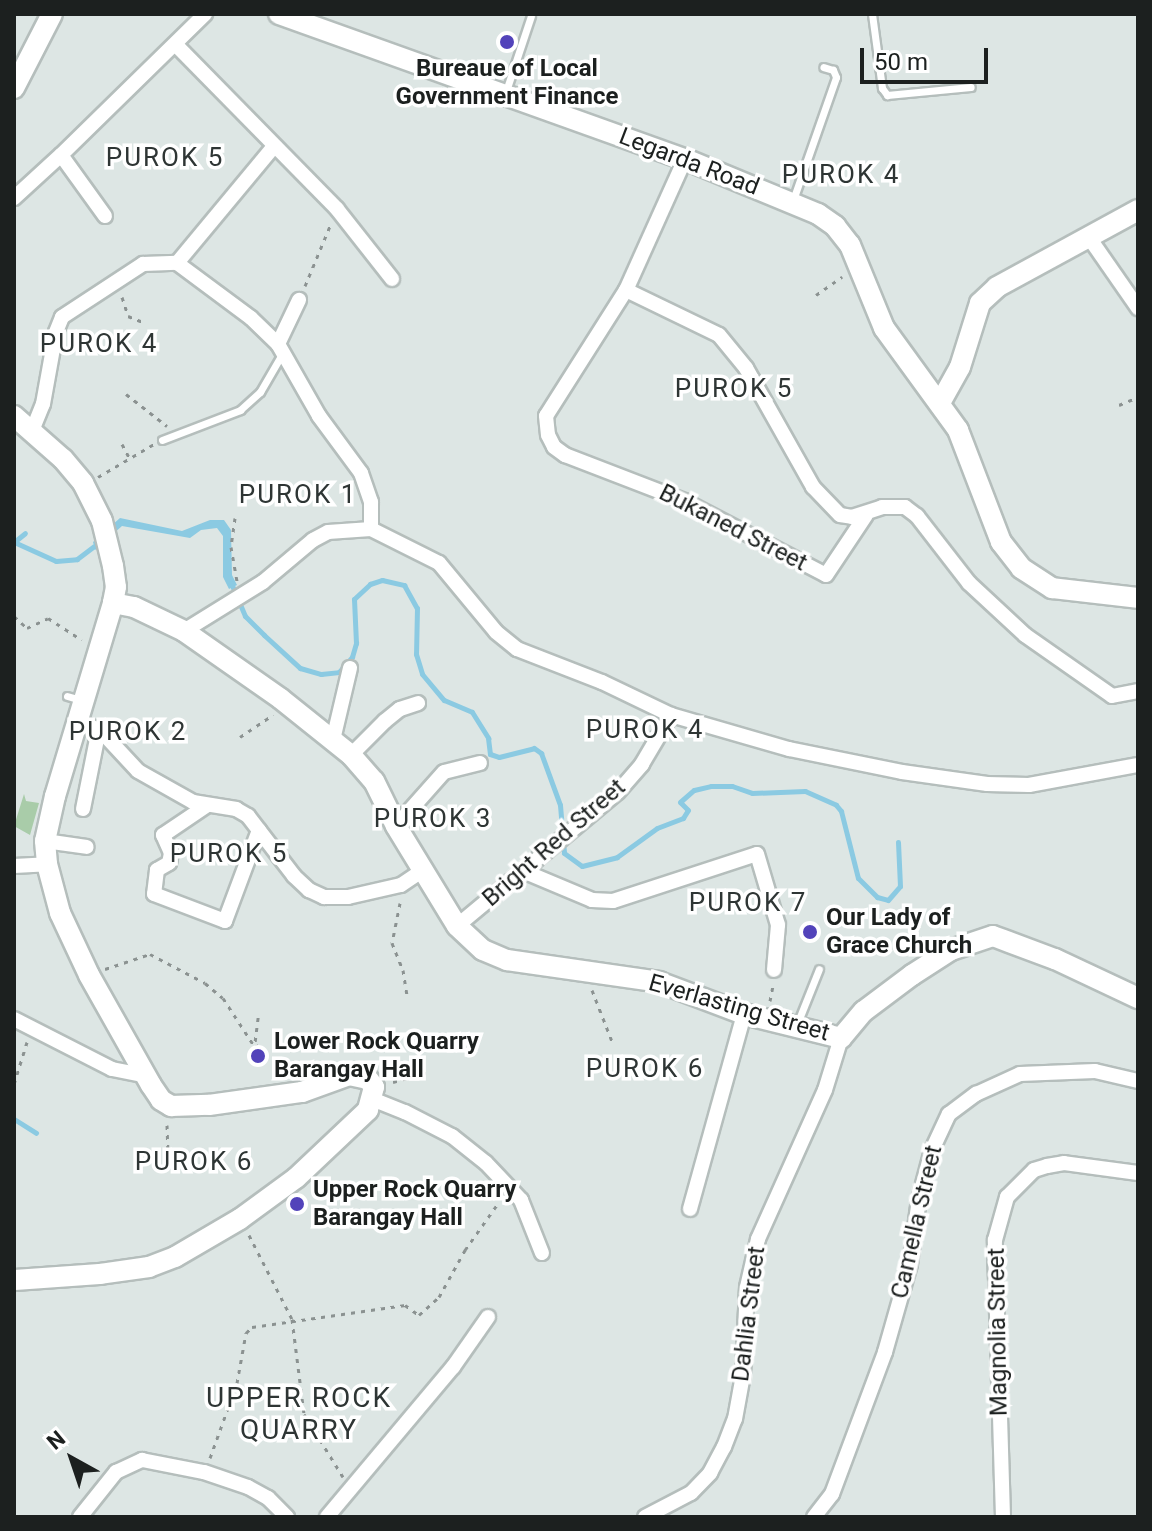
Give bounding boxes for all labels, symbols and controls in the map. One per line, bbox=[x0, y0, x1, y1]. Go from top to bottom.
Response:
scale bar bbox=[864, 32, 992, 82]
marker: Bureaue of Local Government Finance bbox=[498, 33, 516, 51]
text: 50 m bbox=[874, 48, 928, 76]
place label: Bureaue of Local Government Finance bbox=[396, 55, 618, 111]
street label: Legarda Road bbox=[615, 122, 763, 202]
district label: PUROK 5 bbox=[106, 142, 224, 174]
district label: PUROK 4 bbox=[782, 159, 900, 191]
district label: PUROK 4 bbox=[40, 328, 158, 360]
district label: PUROK 5 bbox=[675, 373, 793, 405]
street label: Bukaned Street bbox=[654, 478, 812, 578]
district label: PUROK 1 bbox=[239, 479, 357, 511]
district label: PUROK 4 bbox=[586, 714, 704, 746]
district label: PUROK 2 bbox=[69, 716, 187, 748]
street label: Bright Red Street bbox=[477, 773, 631, 913]
district label: PUROK 3 bbox=[374, 803, 492, 835]
district label: PUROK 5 bbox=[170, 838, 288, 870]
district label: PUROK 7 bbox=[689, 887, 807, 919]
place label: Our Lady of Grace Church bbox=[826, 904, 972, 960]
marker: Our Lady of Grace Church bbox=[801, 923, 819, 941]
street label: Everlasting Street bbox=[645, 968, 833, 1048]
place label: Lower Rock Quarry Barangay Hall bbox=[274, 1028, 479, 1084]
marker: Lower Rock Quarry Barangay Hall bbox=[249, 1047, 267, 1065]
district label: PUROK 6 bbox=[586, 1053, 704, 1085]
street label: Camella Street bbox=[885, 1143, 949, 1301]
district label: PUROK 6 bbox=[135, 1146, 253, 1178]
place label: Upper Rock Quarry Barangay Hall bbox=[313, 1176, 516, 1232]
marker: Upper Rock Quarry Barangay Hall bbox=[288, 1195, 306, 1213]
street label: Dahlia Street bbox=[726, 1245, 772, 1383]
street label: Magnolia Street bbox=[982, 1248, 1014, 1416]
district label: UPPER ROCK QUARRY bbox=[206, 1381, 392, 1447]
north arrow bbox=[32, 1419, 112, 1499]
text: N bbox=[42, 1426, 70, 1455]

